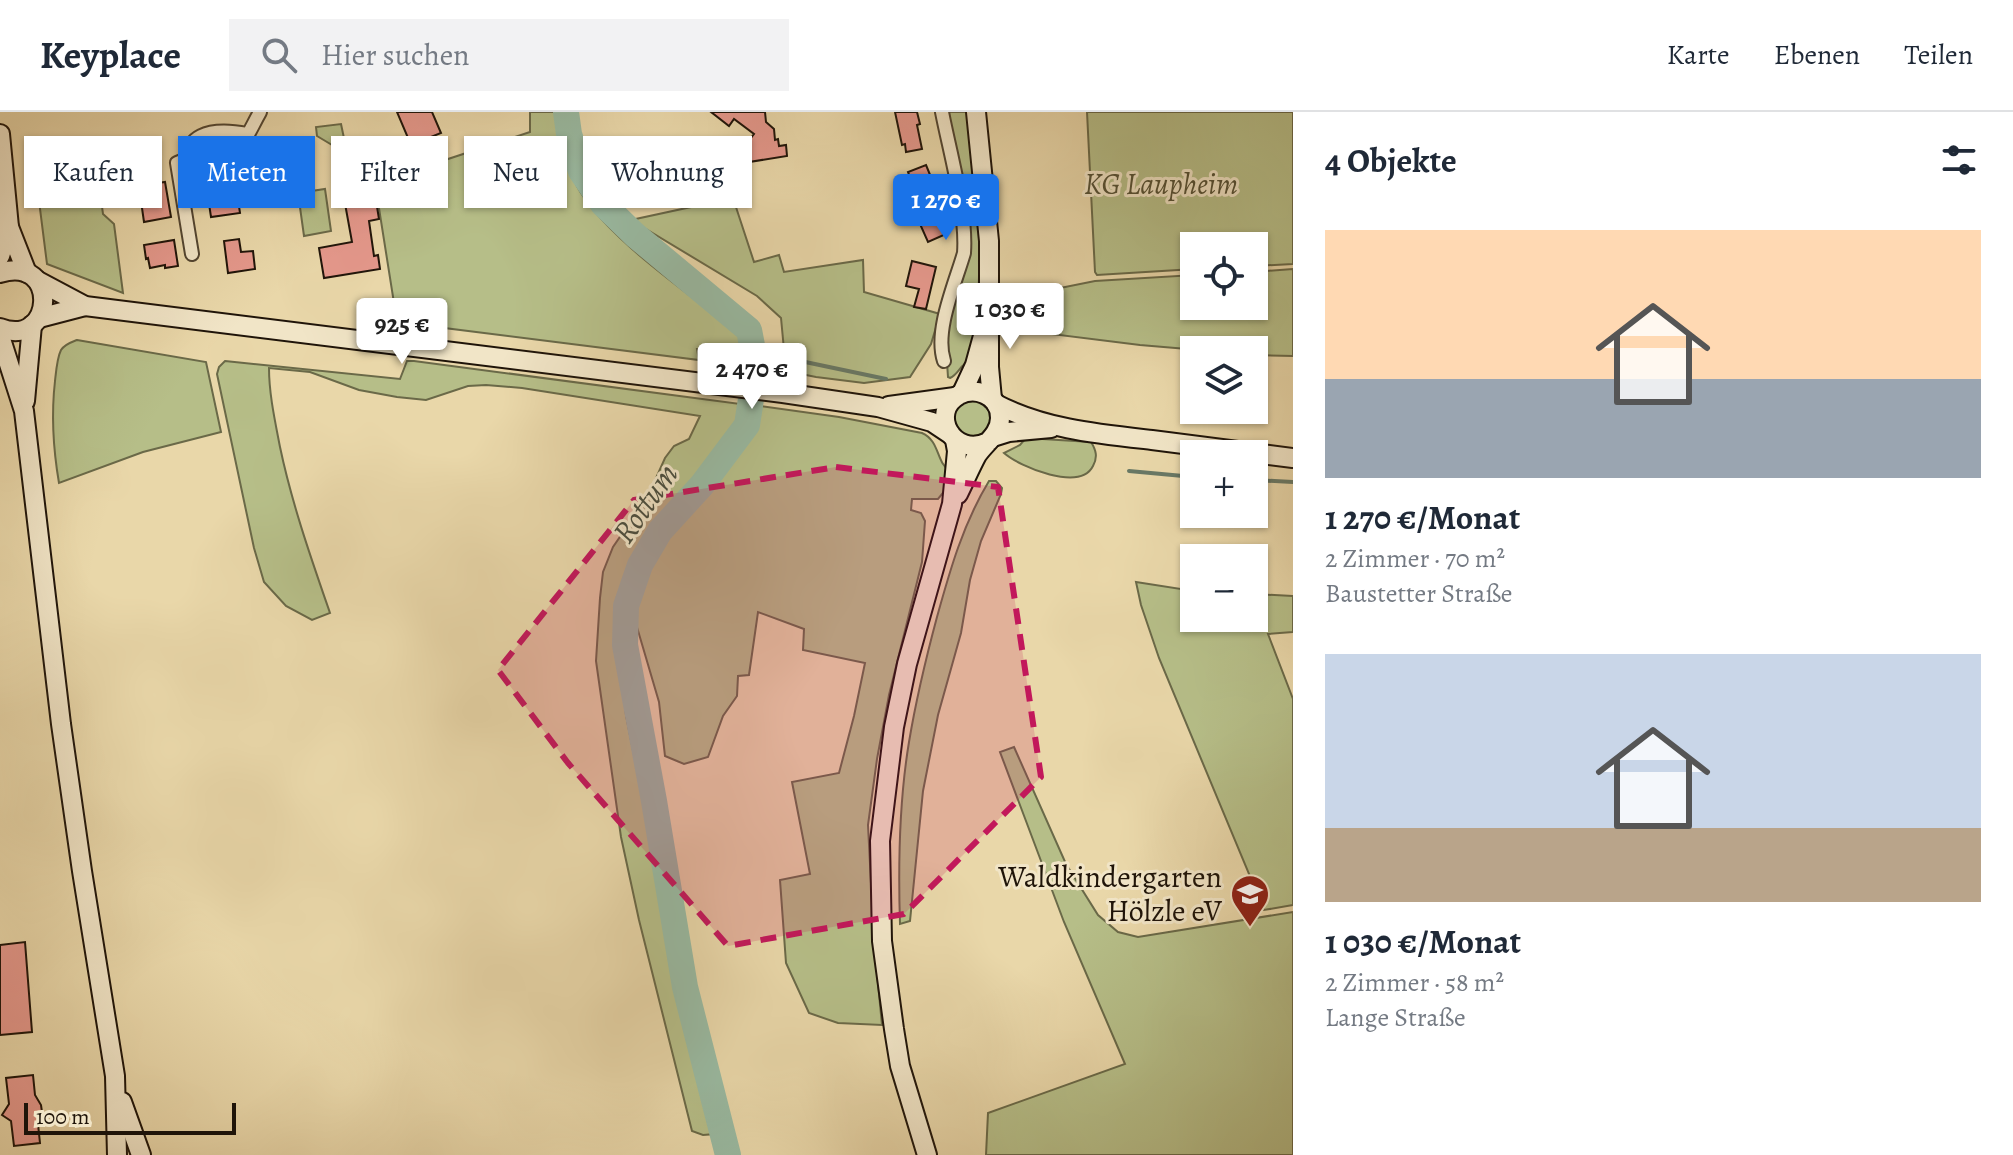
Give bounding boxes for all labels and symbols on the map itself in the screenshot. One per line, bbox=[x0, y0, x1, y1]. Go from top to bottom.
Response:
park label: KG Laupheim bbox=[1084, 164, 1238, 204]
pin: 1 270 € bbox=[872, 174, 1020, 242]
pin: 1 030 € bbox=[936, 283, 1084, 351]
pin: 925 € bbox=[346, 298, 458, 366]
pin: 2 470 € bbox=[678, 343, 826, 411]
water label: Rottum bbox=[602, 454, 688, 552]
place label: Waldkindergarten Hölzle eV bbox=[997, 857, 1223, 931]
school or university icon: Waldkindergarten Hölzle eV bbox=[1229, 873, 1271, 928]
scale bar bbox=[24, 1099, 236, 1135]

